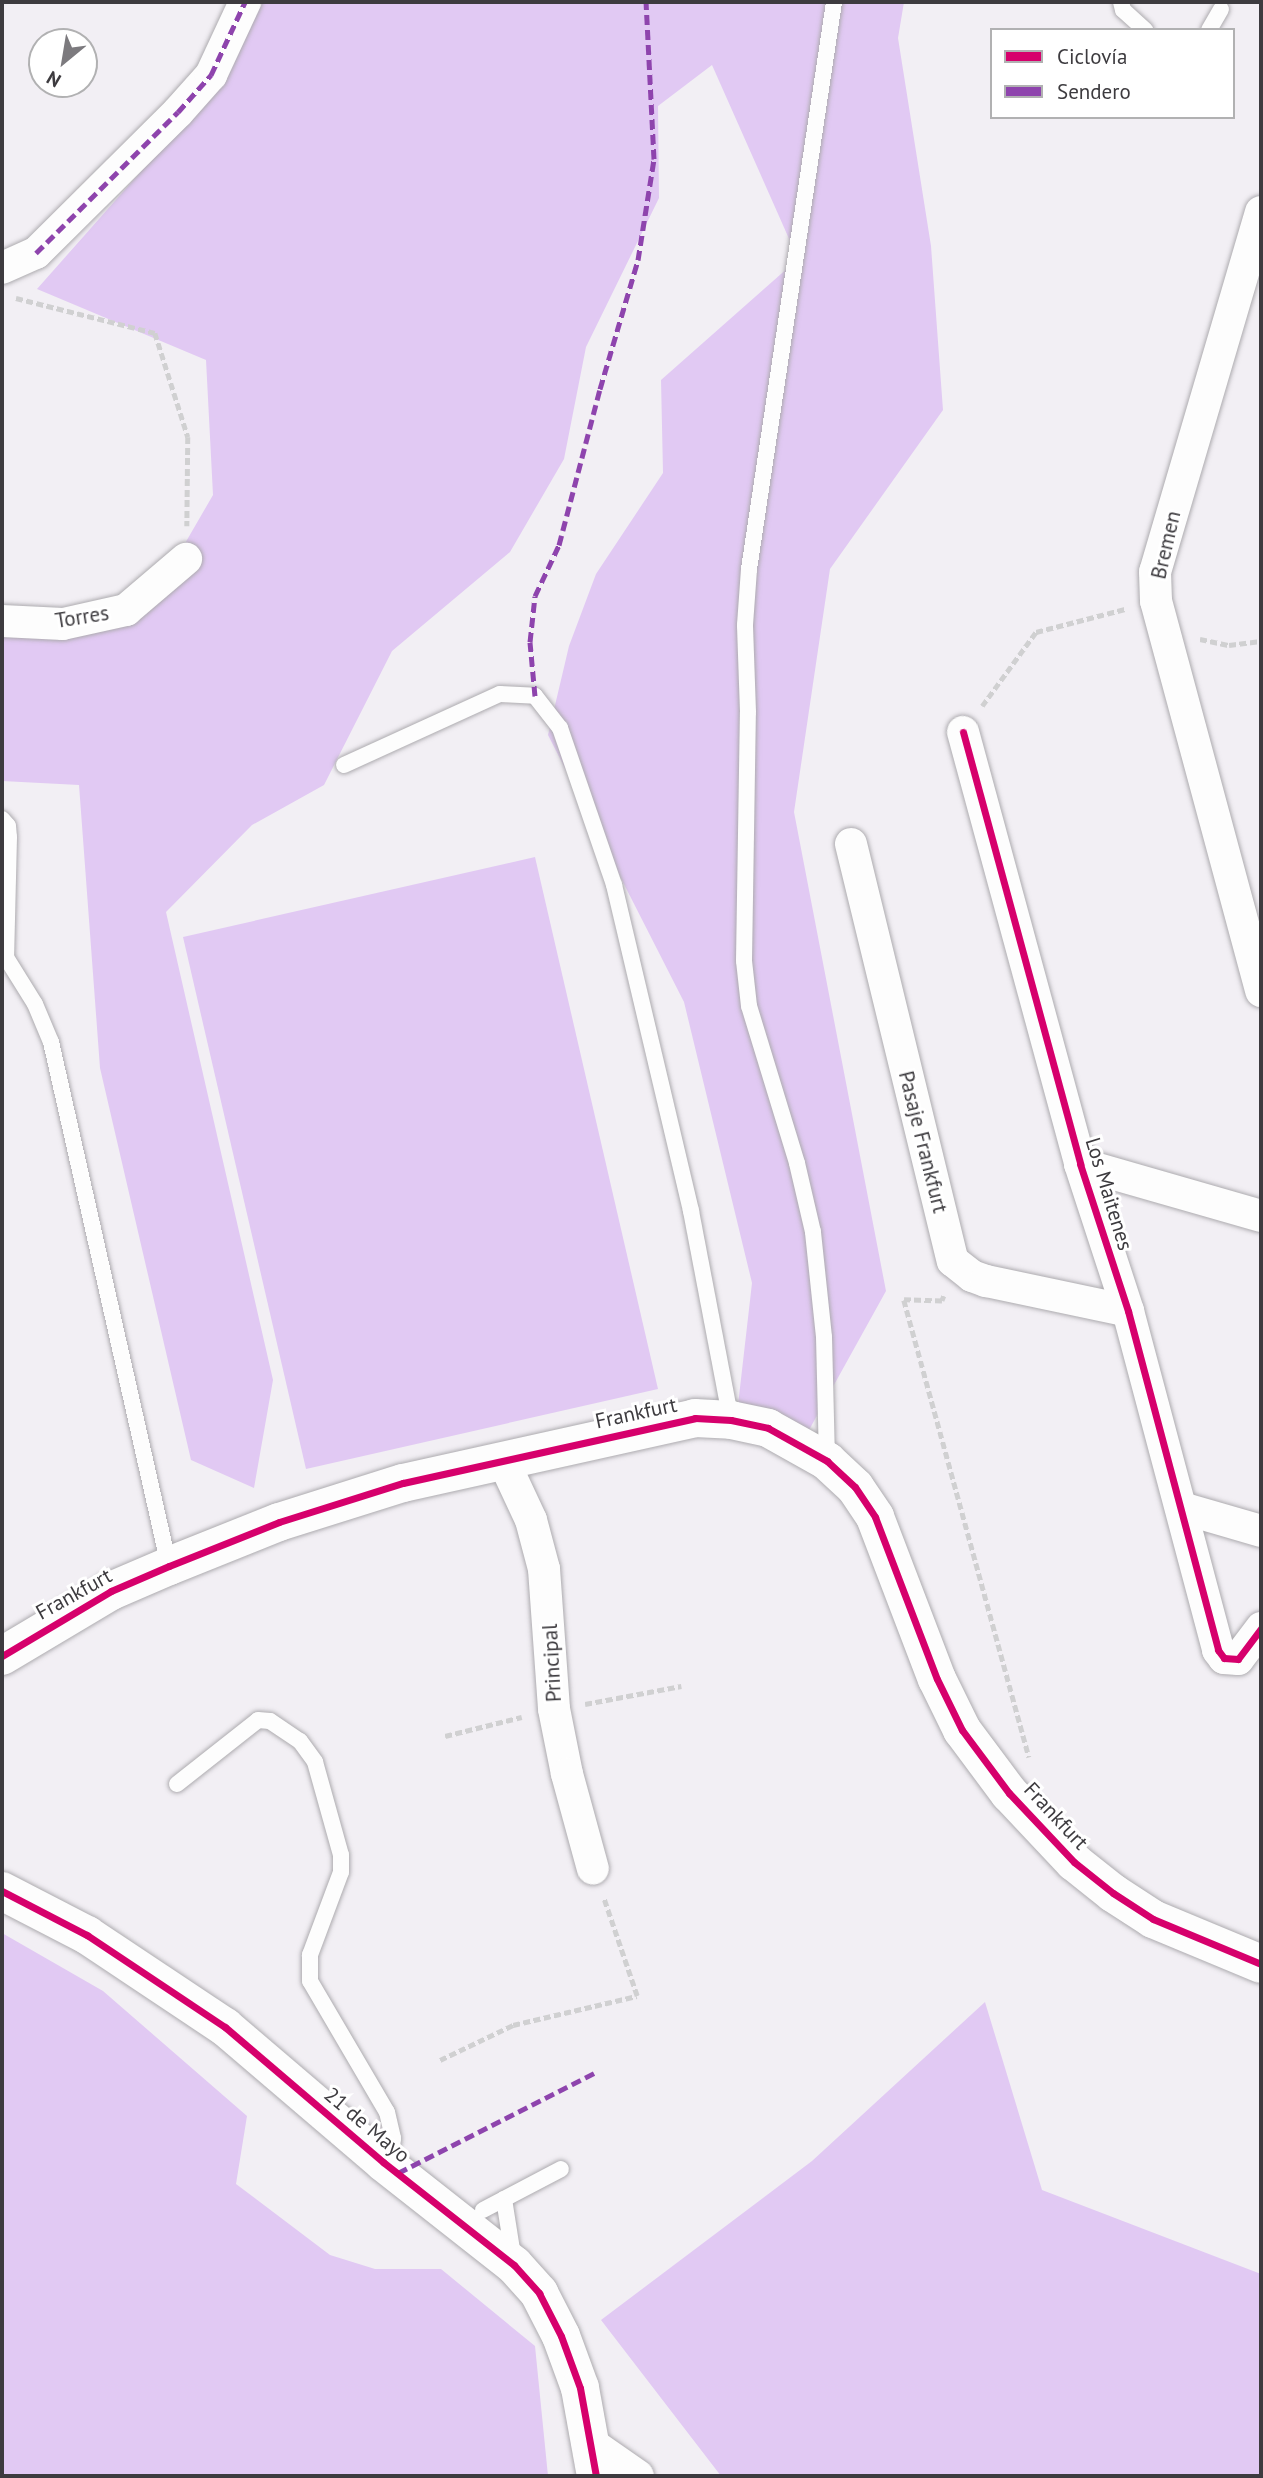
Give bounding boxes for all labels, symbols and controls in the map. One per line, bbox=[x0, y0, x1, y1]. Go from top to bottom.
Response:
north arrow bbox=[28, 28, 98, 98]
legend bbox=[990, 28, 1235, 119]
text: Ciclovía bbox=[1057, 43, 1127, 70]
text: N bbox=[42, 66, 65, 93]
text: Sendero bbox=[1057, 78, 1131, 105]
street label: Bremen bbox=[1146, 508, 1186, 582]
street label: Torres bbox=[53, 600, 111, 634]
street label: Pasaje Frankfurt bbox=[893, 1068, 953, 1216]
street label: Los Maitenes bbox=[1080, 1135, 1138, 1253]
street label: Frankfurt bbox=[593, 1392, 679, 1434]
street label: Frankfurt bbox=[32, 1563, 116, 1625]
street label: Principal bbox=[537, 1623, 567, 1703]
street label: Frankfurt bbox=[1019, 1777, 1093, 1855]
street label: 21 de Mayo bbox=[319, 2082, 415, 2168]

